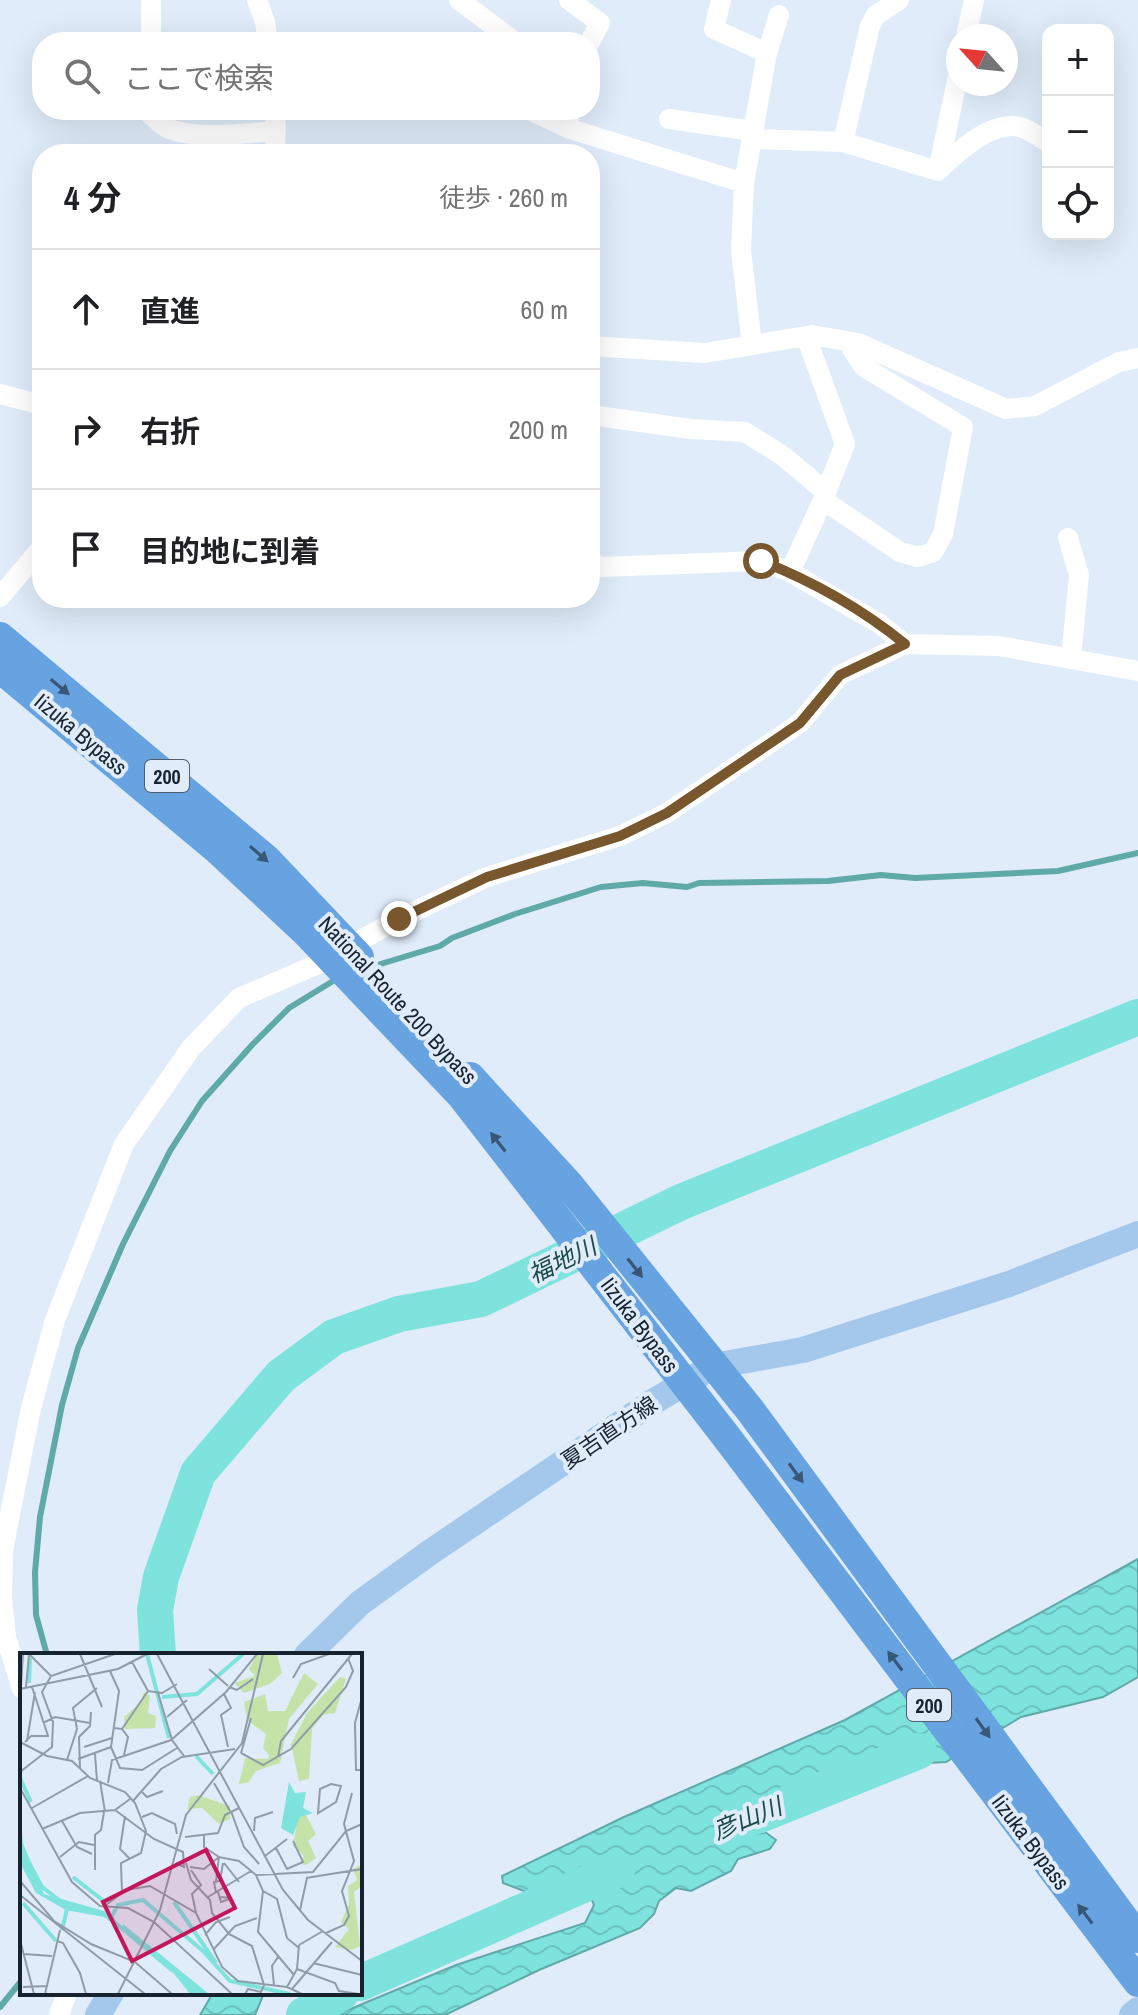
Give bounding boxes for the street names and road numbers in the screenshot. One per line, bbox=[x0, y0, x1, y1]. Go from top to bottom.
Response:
street label: Iizuka Bypass bbox=[28, 686, 134, 782]
road number: 200 bbox=[145, 760, 189, 792]
street label: National Route 200 Bypass bbox=[312, 909, 484, 1091]
street label: Iizuka Bypass bbox=[594, 1271, 686, 1379]
street label: 夏吉直方線 bbox=[555, 1389, 663, 1475]
road number: 200 bbox=[907, 1689, 951, 1721]
street label: Iizuka Bypass bbox=[985, 1788, 1077, 1896]

